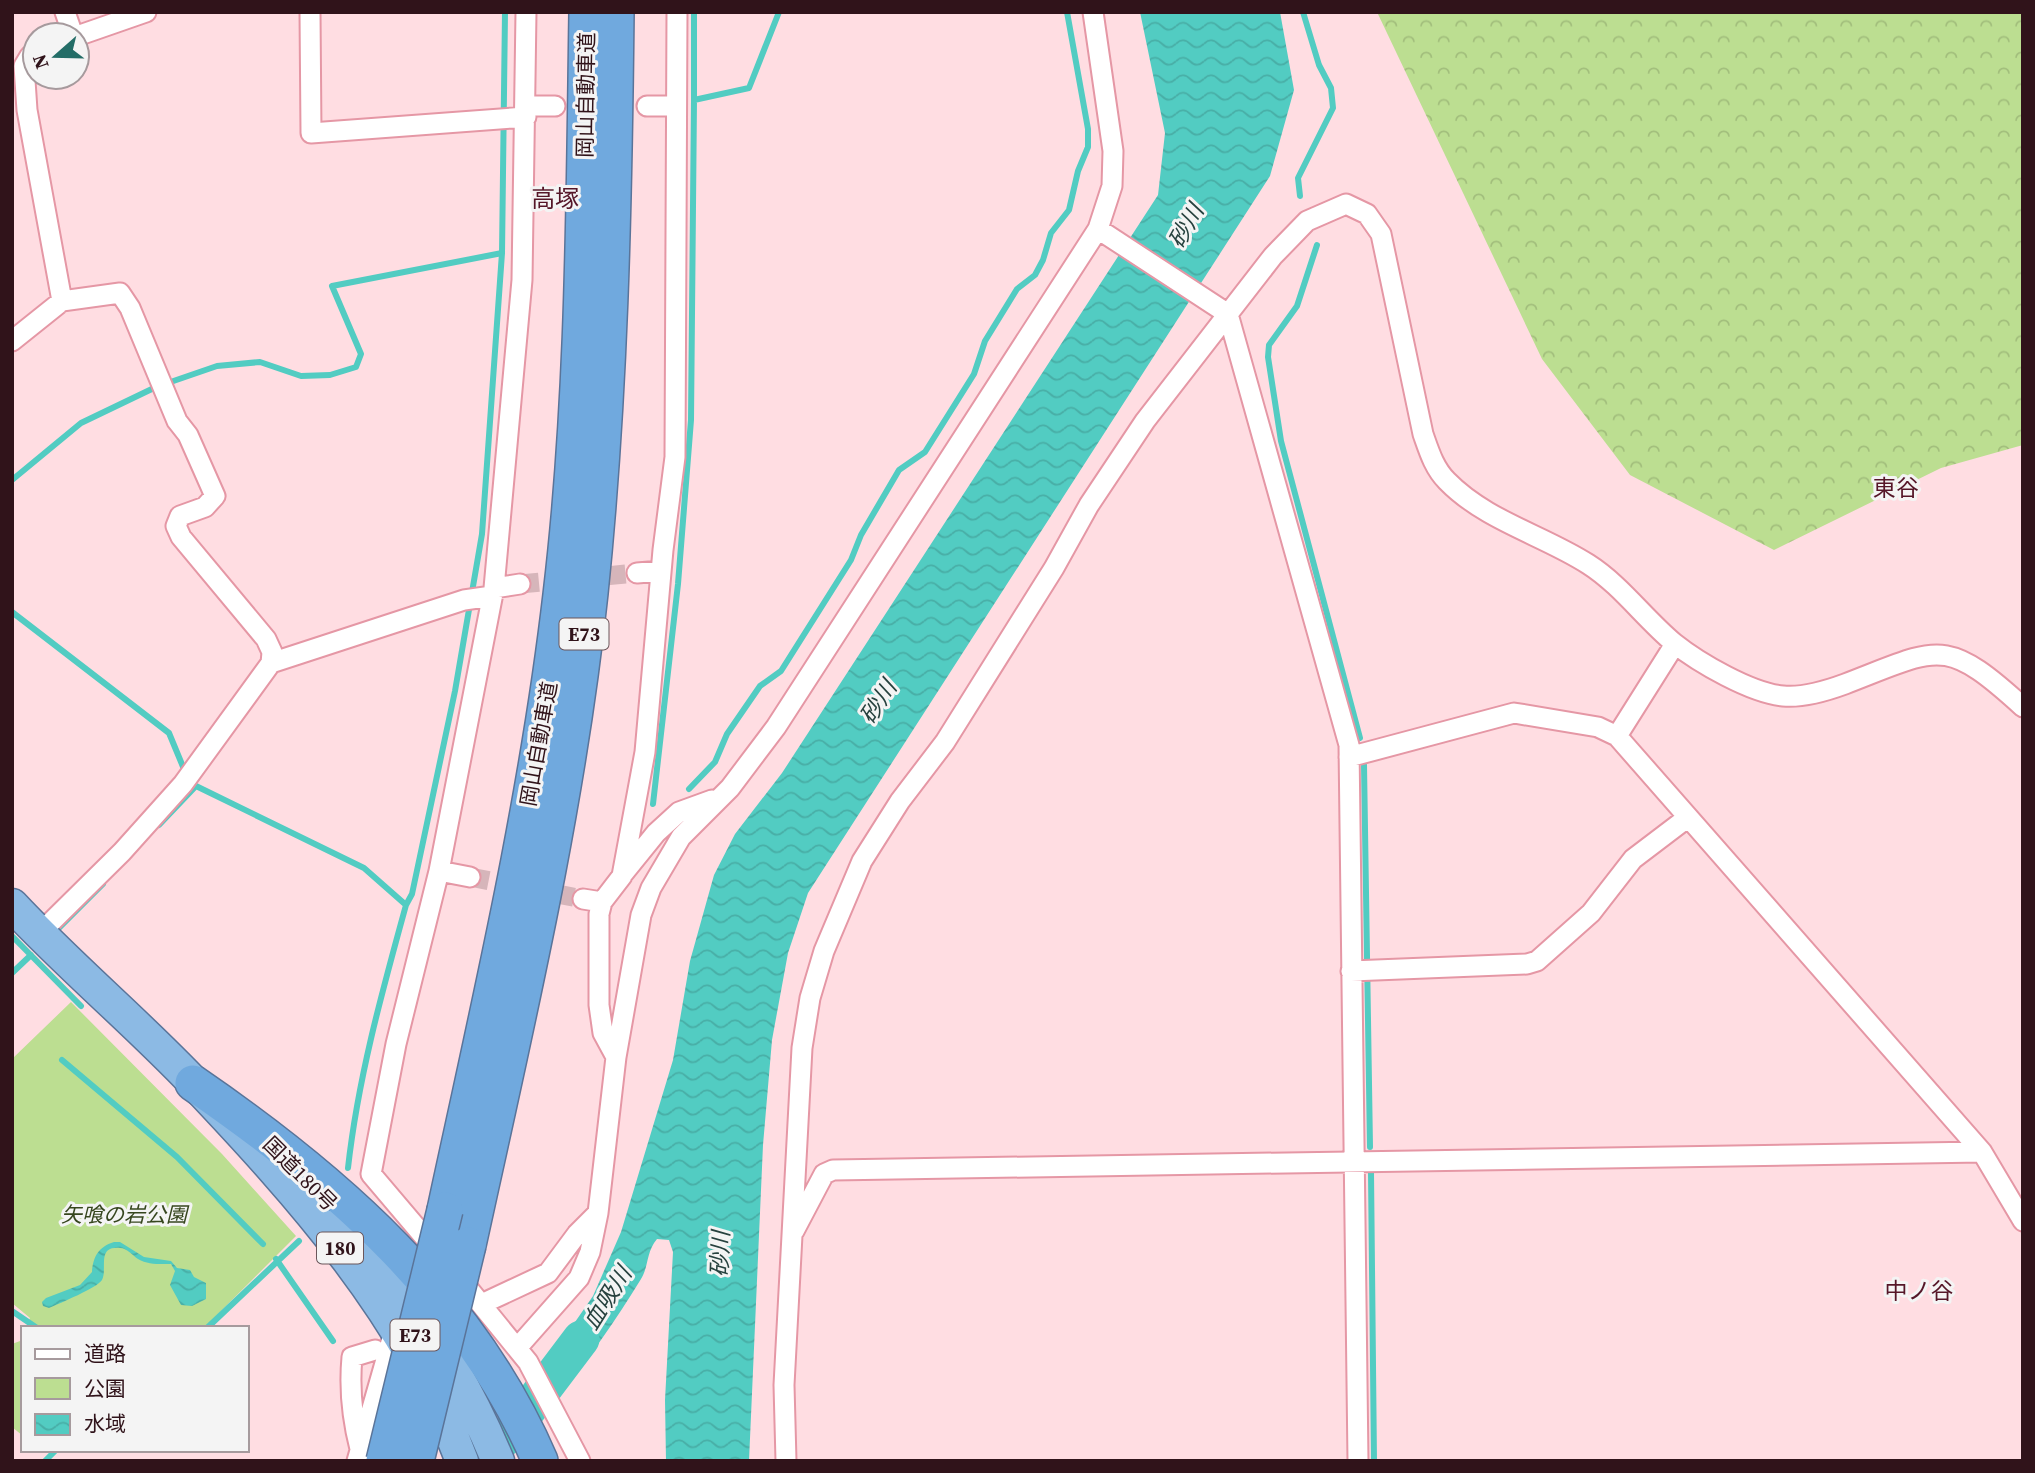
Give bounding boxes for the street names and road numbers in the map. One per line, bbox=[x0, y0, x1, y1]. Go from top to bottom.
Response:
street label: 岡山自動車道 bbox=[570, 32, 601, 158]
road number: E73 bbox=[560, 618, 608, 650]
street label: 岡山自動車道 bbox=[513, 679, 564, 808]
street label: 国道180号 bbox=[257, 1130, 344, 1217]
road number: 180 bbox=[317, 1232, 363, 1264]
road number: E73 bbox=[390, 1320, 440, 1350]

